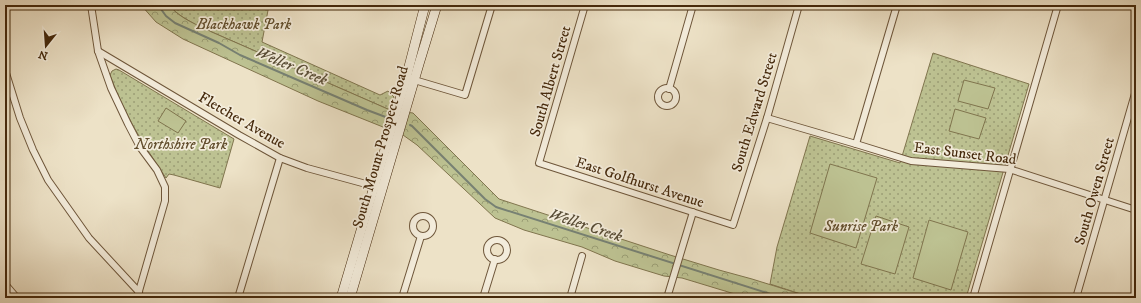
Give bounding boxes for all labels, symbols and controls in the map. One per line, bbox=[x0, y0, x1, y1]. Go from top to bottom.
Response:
park label: Blackhawk Park bbox=[196, 15, 292, 34]
street label: South Albert Street bbox=[526, 23, 575, 139]
north arrow bbox=[26, 26, 66, 66]
water label: Weller Creek bbox=[253, 42, 331, 90]
text: N bbox=[37, 47, 50, 63]
street label: South Edward Street bbox=[727, 50, 782, 174]
street label: South Mount Prospect Road bbox=[348, 63, 413, 230]
street label: Fletcher Avenue bbox=[195, 88, 289, 153]
park label: Northshire Park bbox=[134, 135, 228, 154]
street label: South Owen Street bbox=[1070, 135, 1119, 247]
street label: East Sunset Road bbox=[913, 138, 1018, 169]
street label: East Golfhurst Avenue bbox=[573, 153, 706, 212]
water label: Weller Creek bbox=[546, 204, 625, 246]
park label: Sunrise Park bbox=[823, 217, 899, 236]

